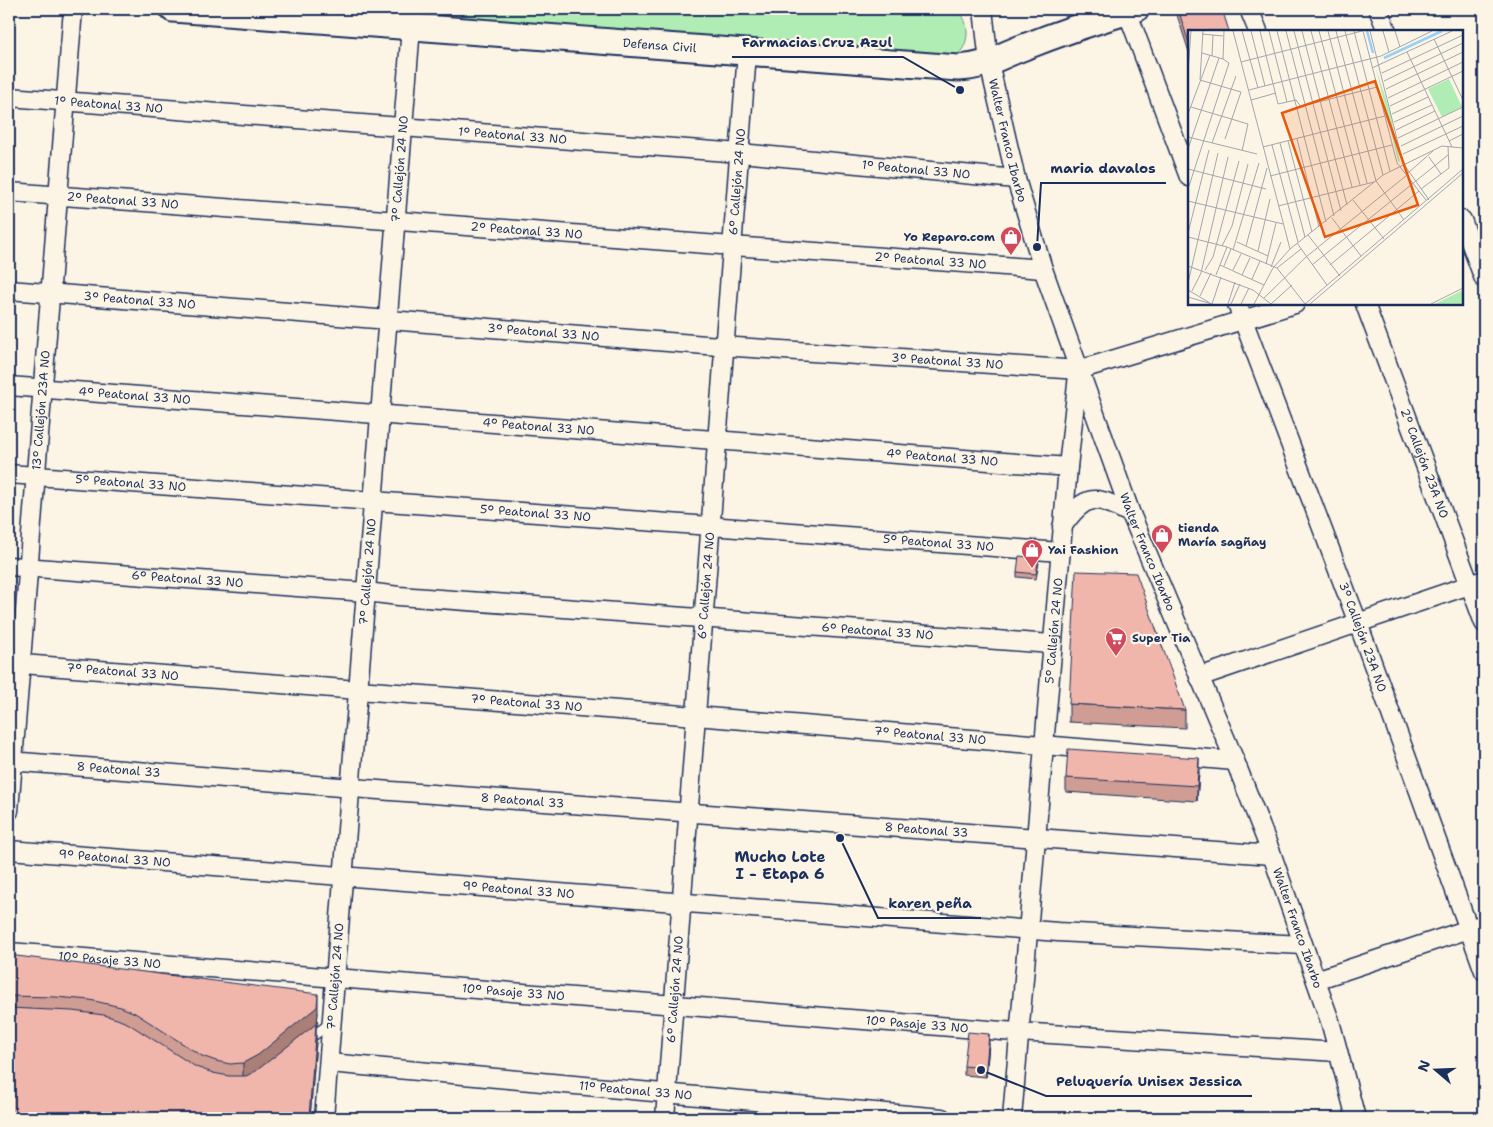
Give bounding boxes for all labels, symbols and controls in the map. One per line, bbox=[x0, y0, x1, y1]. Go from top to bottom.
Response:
callout: Farmacias Cruz Azul bbox=[732, 28, 903, 57]
inset map bbox=[1188, 30, 1463, 305]
text: Farmacias Cruz Azul bbox=[742, 33, 892, 51]
street label: Defensa Civil bbox=[622, 35, 697, 56]
street label: Walter Franco Ibarbo bbox=[985, 77, 1031, 204]
street label: 1° Peatonal 33 NO bbox=[54, 93, 164, 117]
street label: 7° Callejón 24 NO bbox=[387, 115, 412, 223]
street label: 1° Peatonal 33 NO bbox=[458, 123, 567, 148]
street label: 6° Callejón 24 NO bbox=[725, 128, 749, 236]
callout: maria davalos bbox=[1041, 154, 1166, 183]
street label: 1° Peatonal 33 NO bbox=[861, 157, 971, 183]
text: maria davalos bbox=[1050, 159, 1156, 177]
street label: 2° Peatonal 33 NO bbox=[66, 188, 179, 213]
street label: 2° Peatonal 33 NO bbox=[470, 218, 583, 243]
shop icon: Yo Reparo.com bbox=[999, 225, 1023, 256]
place label: Yo Reparo.com bbox=[904, 229, 995, 245]
street label: 2° Peatonal 33 NO bbox=[874, 248, 987, 273]
street label: 3° Peatonal 33 NO bbox=[83, 288, 196, 313]
street label: 3° Peatonal 33 NO bbox=[487, 320, 600, 345]
street label: 3° Peatonal 33 NO bbox=[891, 349, 1004, 373]
street label: 13° Callejón 23A NO bbox=[28, 350, 54, 471]
street label: 4° Peatonal 33 NO bbox=[78, 383, 191, 408]
street label: 2° Callejón 23A NO bbox=[1397, 406, 1452, 520]
street label: 4° Peatonal 33 NO bbox=[482, 414, 595, 439]
street label: 4° Peatonal 33 NO bbox=[886, 445, 999, 470]
street label: 5° Peatonal 33 NO bbox=[75, 471, 187, 495]
street label: Walter Franco Ibarbo bbox=[1116, 490, 1179, 614]
street label: 5° Peatonal 33 NO bbox=[479, 501, 592, 525]
street label: 7° Callejón 24 NO bbox=[355, 518, 380, 626]
place label: tienda María sagñay bbox=[1178, 520, 1266, 550]
shop icon: tienda María sagñay bbox=[1150, 523, 1174, 554]
street label: 6° Callejón 24 NO bbox=[694, 531, 718, 640]
street label: 5° Peatonal 33 NO bbox=[882, 531, 995, 555]
shop icon: Yai Fashion bbox=[1020, 538, 1044, 569]
place label: Yai Fashion bbox=[1048, 542, 1119, 558]
street label: 6° Peatonal 33 NO bbox=[131, 567, 244, 591]
street label: 5° Callejón 24 NO bbox=[1041, 577, 1066, 684]
street label: 3° Callejón 23A NO bbox=[1335, 580, 1390, 694]
street label: 6° Peatonal 33 NO bbox=[821, 619, 934, 643]
supermarket icon: Super Tia bbox=[1104, 626, 1128, 657]
place label: Super Tia bbox=[1132, 630, 1191, 646]
street label: 7° Peatonal 33 NO bbox=[66, 659, 179, 684]
street label: 7° Peatonal 33 NO bbox=[470, 691, 583, 715]
street label: 7° Peatonal 33 NO bbox=[874, 723, 987, 748]
street label: 8 Peatonal 33 bbox=[76, 758, 161, 781]
street label: 8 Peatonal 33 bbox=[480, 790, 565, 812]
street label: 8 Peatonal 33 bbox=[884, 819, 969, 841]
street label: 9° Peatonal 33 NO bbox=[58, 846, 171, 871]
district label: Mucho Lote I - Etapa 6 bbox=[734, 847, 826, 884]
street label: Walter Franco Ibarbo bbox=[1269, 865, 1326, 990]
street label: 9° Peatonal 33 NO bbox=[462, 877, 575, 902]
callout: karen peña bbox=[878, 889, 981, 918]
text: karen peña bbox=[888, 894, 972, 912]
street label: 7° Callejón 24 NO bbox=[323, 922, 348, 1031]
street label: 6° Callejón 24 NO bbox=[663, 935, 687, 1044]
street label: 10° Pasaje 33 NO bbox=[58, 948, 162, 972]
street label: 10° Pasaje 33 NO bbox=[461, 980, 565, 1004]
street label: 10° Pasaje 33 NO bbox=[865, 1012, 969, 1036]
north arrow bbox=[1410, 1044, 1460, 1094]
text: N bbox=[1413, 1058, 1434, 1074]
callout: Peluquería Unisex Jessica bbox=[1046, 1067, 1252, 1096]
text: Peluquería Unisex Jessica bbox=[1056, 1072, 1242, 1090]
street label: 11° Peatonal 33 NO bbox=[579, 1077, 693, 1104]

